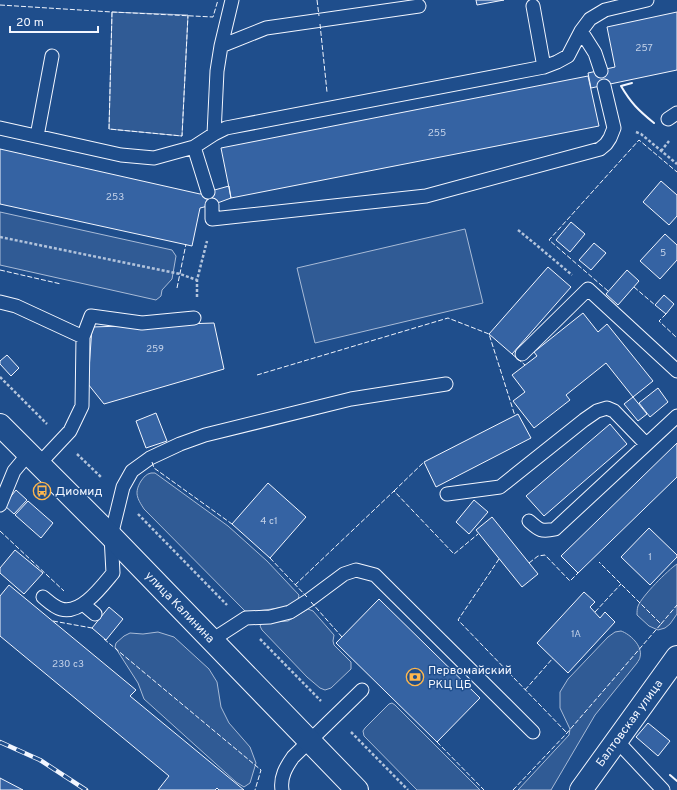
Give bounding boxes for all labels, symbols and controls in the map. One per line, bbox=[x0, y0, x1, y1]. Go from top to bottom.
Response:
scale bar bbox=[10, 8, 98, 34]
text: 20 m bbox=[16, 15, 44, 31]
house number: 257 bbox=[635, 42, 653, 55]
house number: 255 bbox=[428, 127, 446, 140]
house number: 253 bbox=[106, 191, 124, 204]
house number: 5 bbox=[660, 247, 666, 260]
house number: 259 bbox=[146, 343, 164, 356]
bus stop icon: Диомид bbox=[32, 481, 52, 501]
place label: Диомид bbox=[55, 484, 102, 500]
house number: 4 с1 bbox=[260, 515, 278, 528]
house number: 1 bbox=[648, 551, 652, 564]
street label: улица Калинина bbox=[141, 568, 218, 647]
house number: 1А bbox=[571, 628, 581, 641]
house number: 230 с3 bbox=[52, 658, 84, 671]
place label: Первомайский РКЦ ЦБ bbox=[428, 663, 512, 693]
bank icon: Первомайский РКЦ ЦБ bbox=[405, 667, 425, 687]
street label: Балтовская улица bbox=[593, 677, 667, 770]

